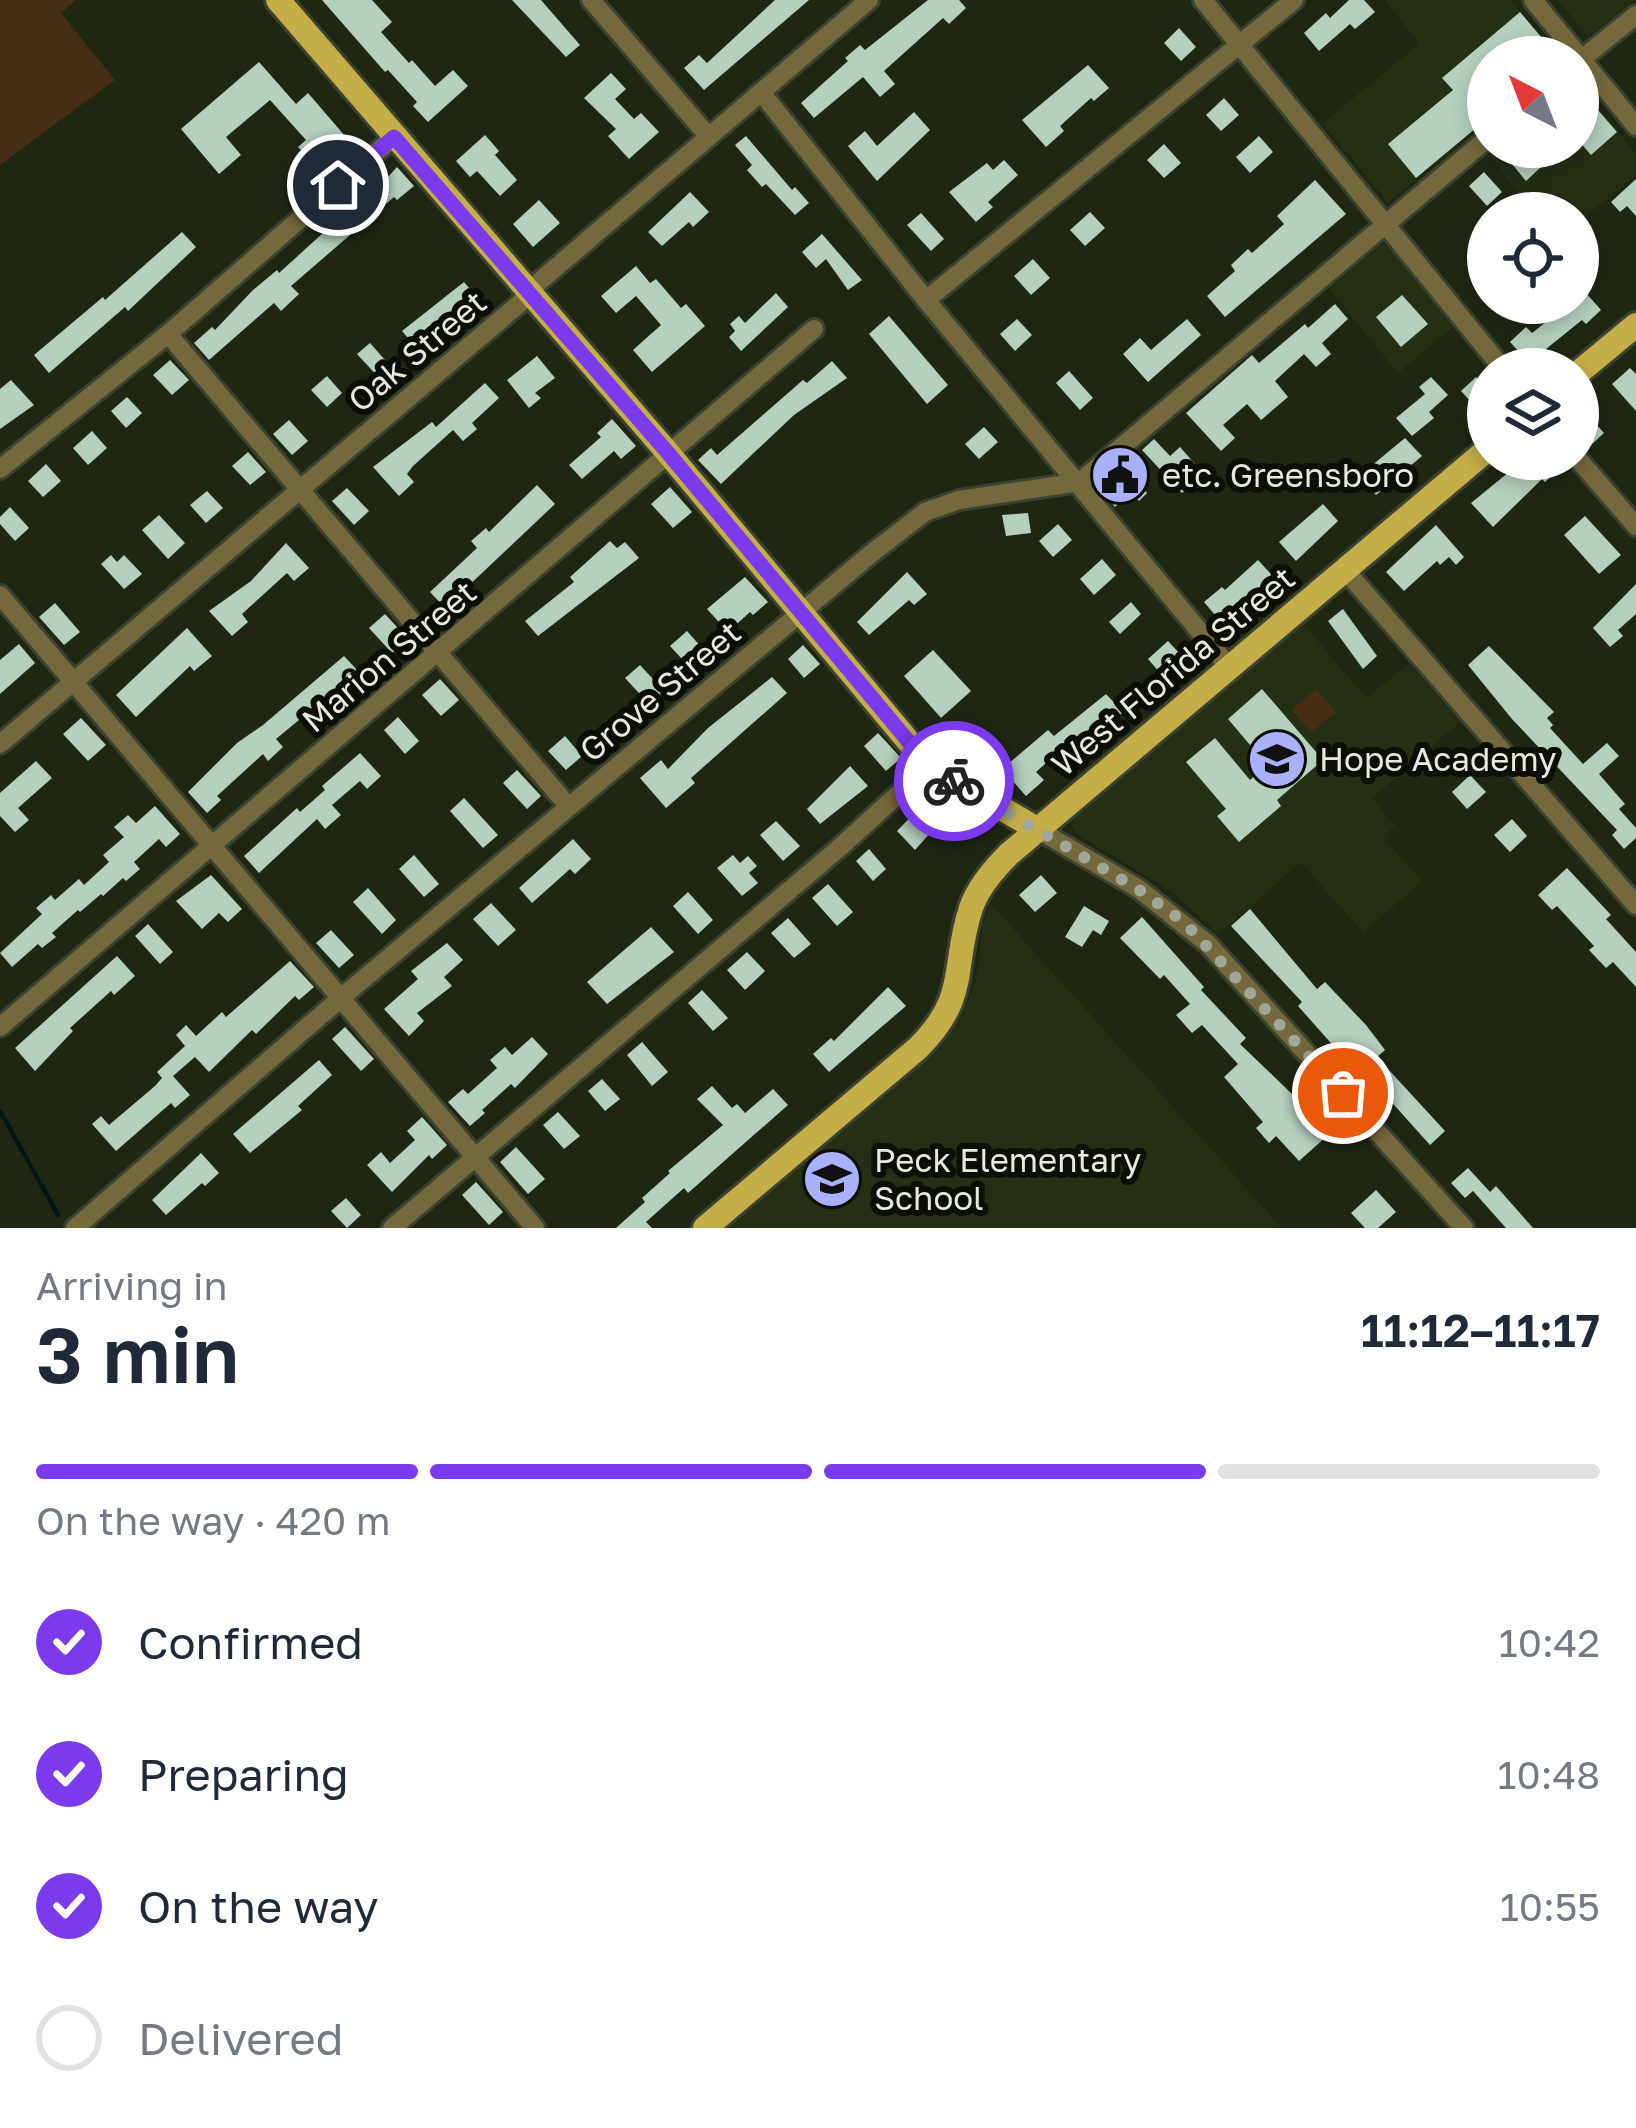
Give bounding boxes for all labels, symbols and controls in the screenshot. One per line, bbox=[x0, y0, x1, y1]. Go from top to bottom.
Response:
north arrow bbox=[1467, 36, 1599, 168]
map controls bbox=[1467, 36, 1599, 480]
pin bbox=[287, 134, 389, 236]
icon: home bbox=[305, 152, 371, 218]
button: locate bbox=[1467, 192, 1599, 324]
street label: Oak Street bbox=[340, 282, 493, 419]
button: layers bbox=[1467, 348, 1599, 480]
public building icon: etc. Greensboro bbox=[1089, 444, 1151, 506]
place label: etc. Greensboro bbox=[1162, 455, 1414, 494]
street label: West Florida Street bbox=[1043, 558, 1302, 783]
street label: Marion Street bbox=[294, 572, 483, 740]
street label: Grove Street bbox=[571, 612, 748, 769]
courier bbox=[894, 721, 1014, 841]
school or university icon: Hope Academy bbox=[1246, 728, 1308, 790]
place label: Hope Academy bbox=[1319, 739, 1556, 778]
icon: bike bbox=[921, 748, 987, 814]
pin bbox=[1292, 1042, 1394, 1144]
icon: bag bbox=[1310, 1060, 1376, 1126]
place label: Peck Elementary School bbox=[874, 1140, 1141, 1217]
school or university icon: Peck Elementary School bbox=[801, 1148, 863, 1210]
text: Arriving in bbox=[36, 1262, 227, 1309]
text: 11:12–11:17 bbox=[1361, 1303, 1600, 1357]
text: 3 min bbox=[36, 1307, 239, 1400]
text: On the way · 420 m bbox=[36, 1497, 391, 1544]
icon: check bbox=[36, 1609, 102, 1675]
text: Confirmed bbox=[138, 1615, 363, 1669]
text: 10:42 bbox=[1499, 1619, 1600, 1666]
icon: check bbox=[36, 1741, 102, 1807]
text: Preparing bbox=[138, 1747, 349, 1801]
text: 10:48 bbox=[1498, 1751, 1600, 1798]
icon: check bbox=[36, 1873, 102, 1939]
text: On the way bbox=[138, 1879, 379, 1933]
text: 10:55 bbox=[1500, 1883, 1600, 1930]
text: Delivered bbox=[138, 2011, 343, 2065]

